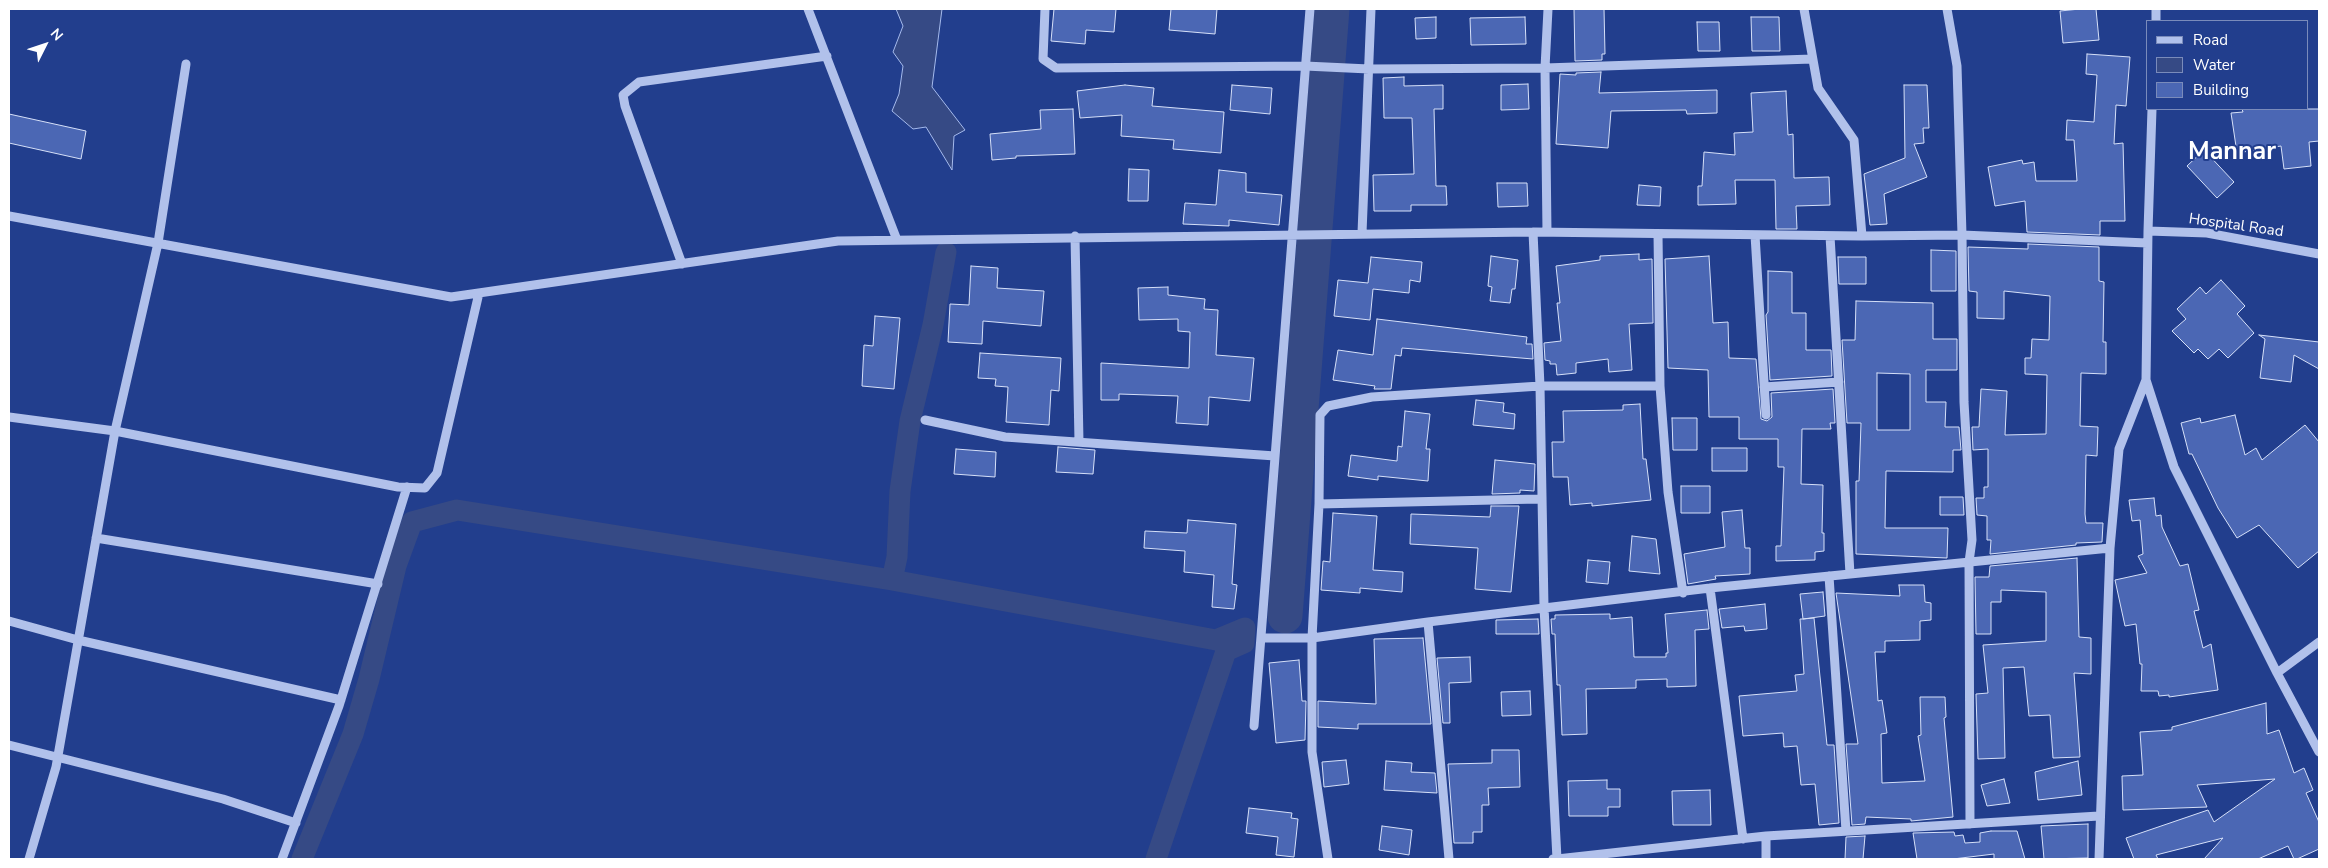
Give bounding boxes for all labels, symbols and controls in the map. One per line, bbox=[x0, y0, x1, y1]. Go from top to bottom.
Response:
north arrow bbox=[20, 20, 70, 70]
legend bbox=[2146, 20, 2308, 110]
text: N bbox=[46, 25, 67, 45]
text: Road bbox=[2193, 30, 2228, 50]
text: Water bbox=[2193, 55, 2235, 75]
text: Building bbox=[2193, 80, 2249, 100]
district label: Mannar bbox=[2188, 138, 2276, 168]
street label: Hospital Road bbox=[2187, 210, 2285, 242]

